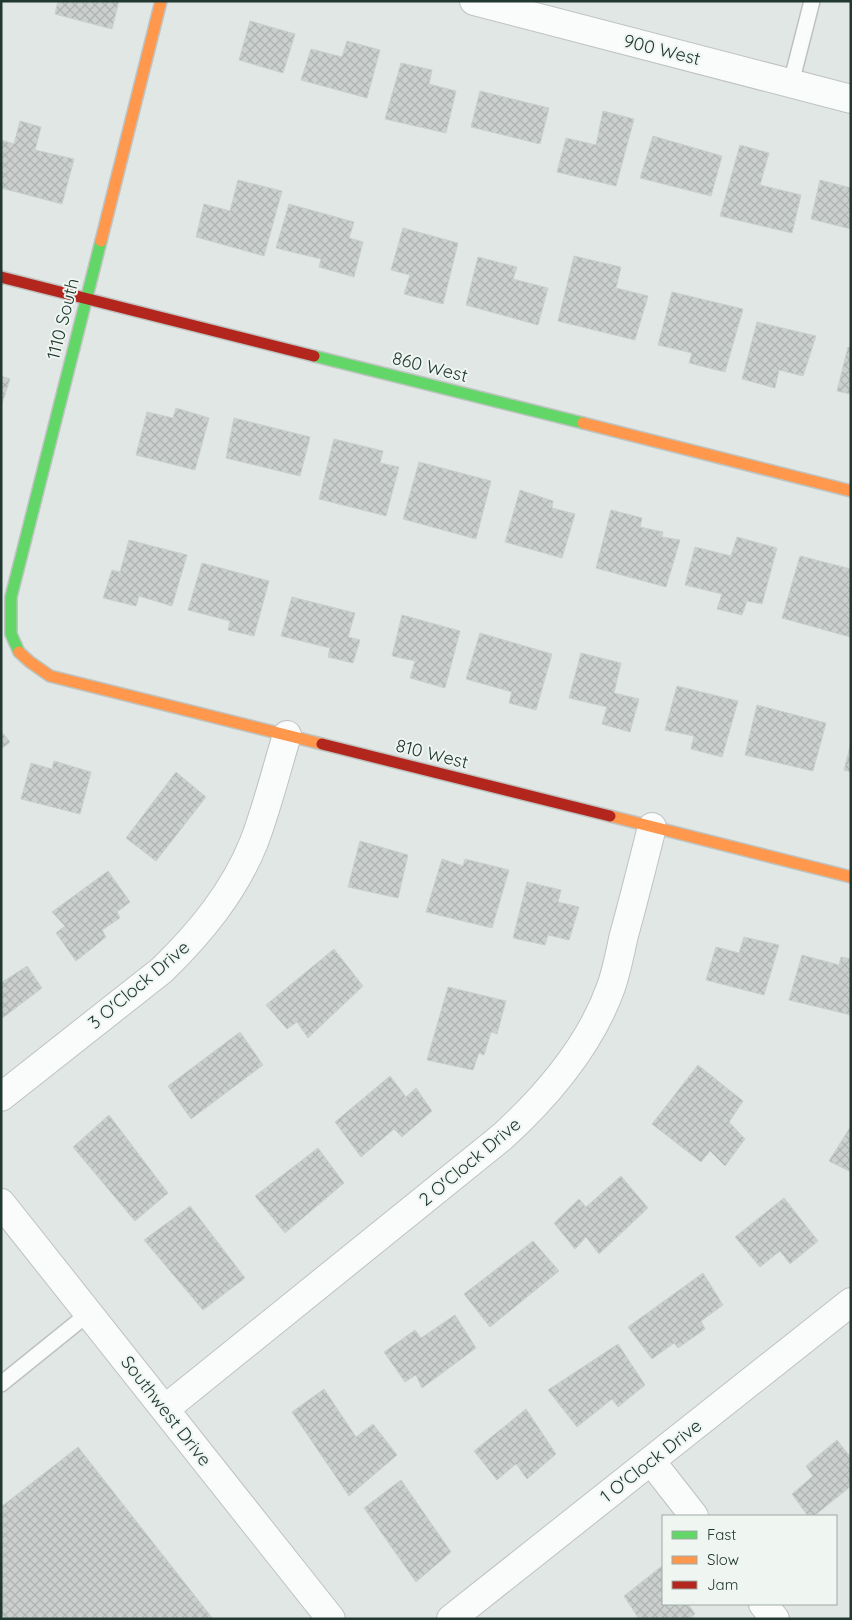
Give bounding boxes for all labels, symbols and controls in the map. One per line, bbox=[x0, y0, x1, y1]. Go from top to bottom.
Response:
street label: 900 West bbox=[621, 29, 703, 70]
street label: 1110 South bbox=[41, 276, 84, 362]
street label: 860 West bbox=[390, 346, 470, 387]
street label: 810 West bbox=[394, 733, 471, 774]
street label: 3 O'Clock Drive bbox=[83, 936, 194, 1034]
street label: 2 O'Clock Drive bbox=[414, 1112, 525, 1211]
street label: Southwest Drive bbox=[116, 1351, 217, 1471]
street label: 1 O'Clock Drive bbox=[595, 1414, 706, 1507]
legend bbox=[662, 1515, 837, 1605]
text: Fast bbox=[707, 1525, 736, 1544]
text: Slow bbox=[707, 1550, 739, 1569]
text: Jam bbox=[707, 1575, 738, 1594]

